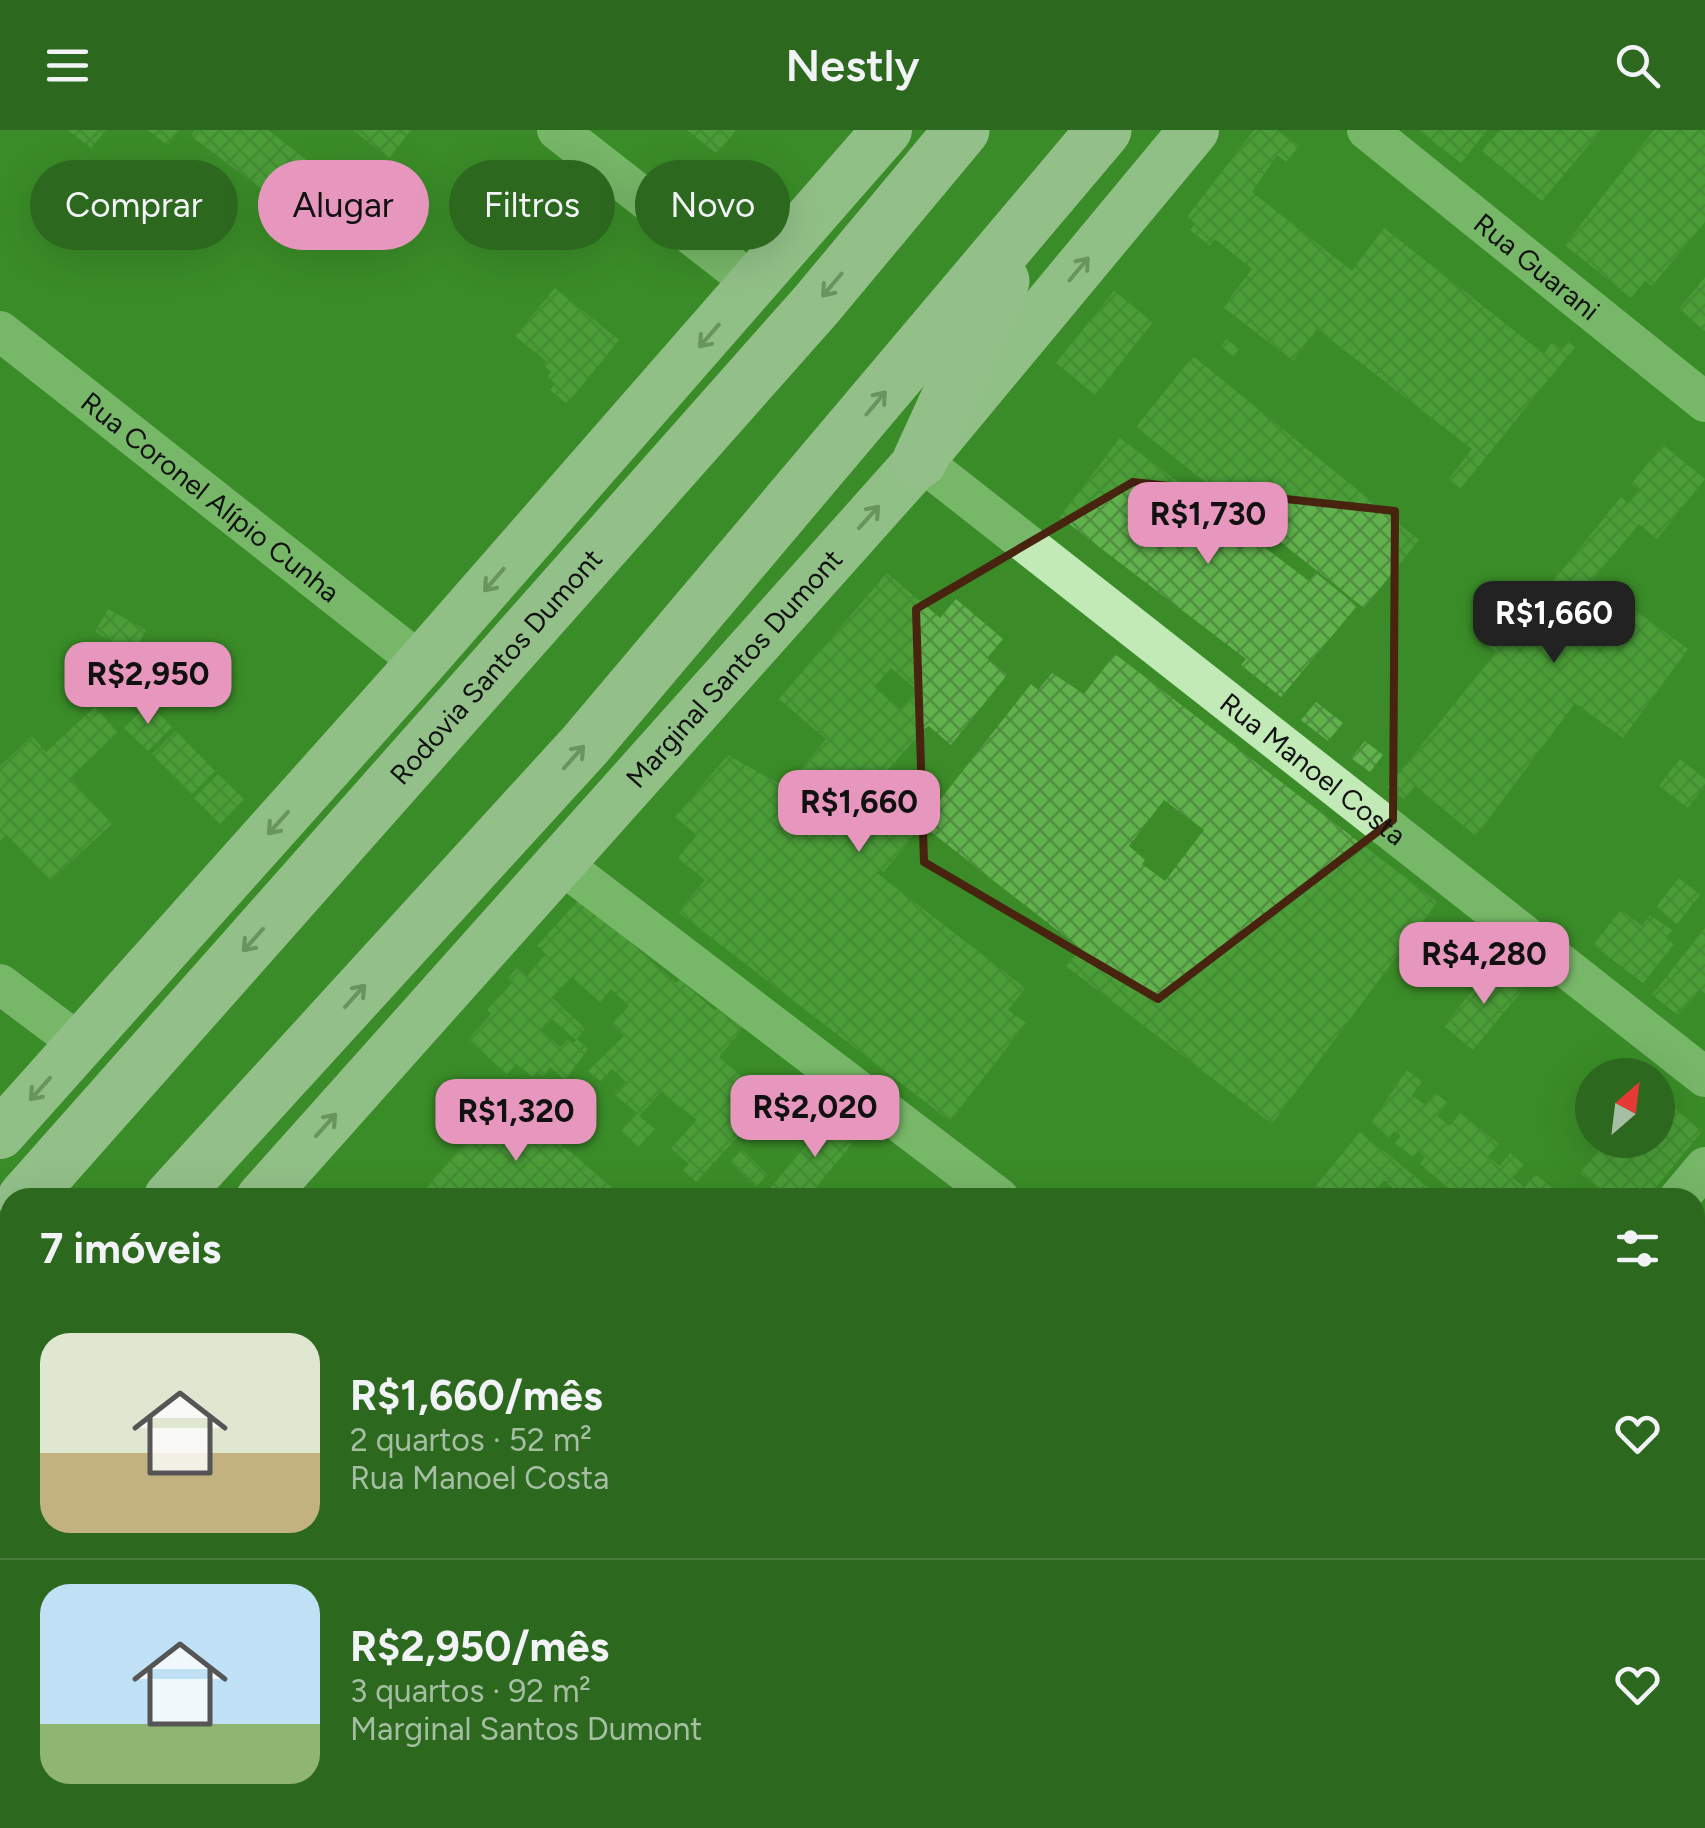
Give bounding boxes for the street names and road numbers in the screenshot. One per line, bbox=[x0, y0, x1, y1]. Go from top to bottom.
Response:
street label: Rua Guarani bbox=[1467, 206, 1606, 327]
street label: Rua Coronel Alípio Cunha bbox=[74, 385, 347, 609]
street label: Rodovia Santos Dumont bbox=[382, 542, 609, 791]
street label: Marginal Santos Dumont bbox=[619, 542, 849, 795]
street label: Rua Manoel Costa bbox=[1213, 685, 1413, 852]

